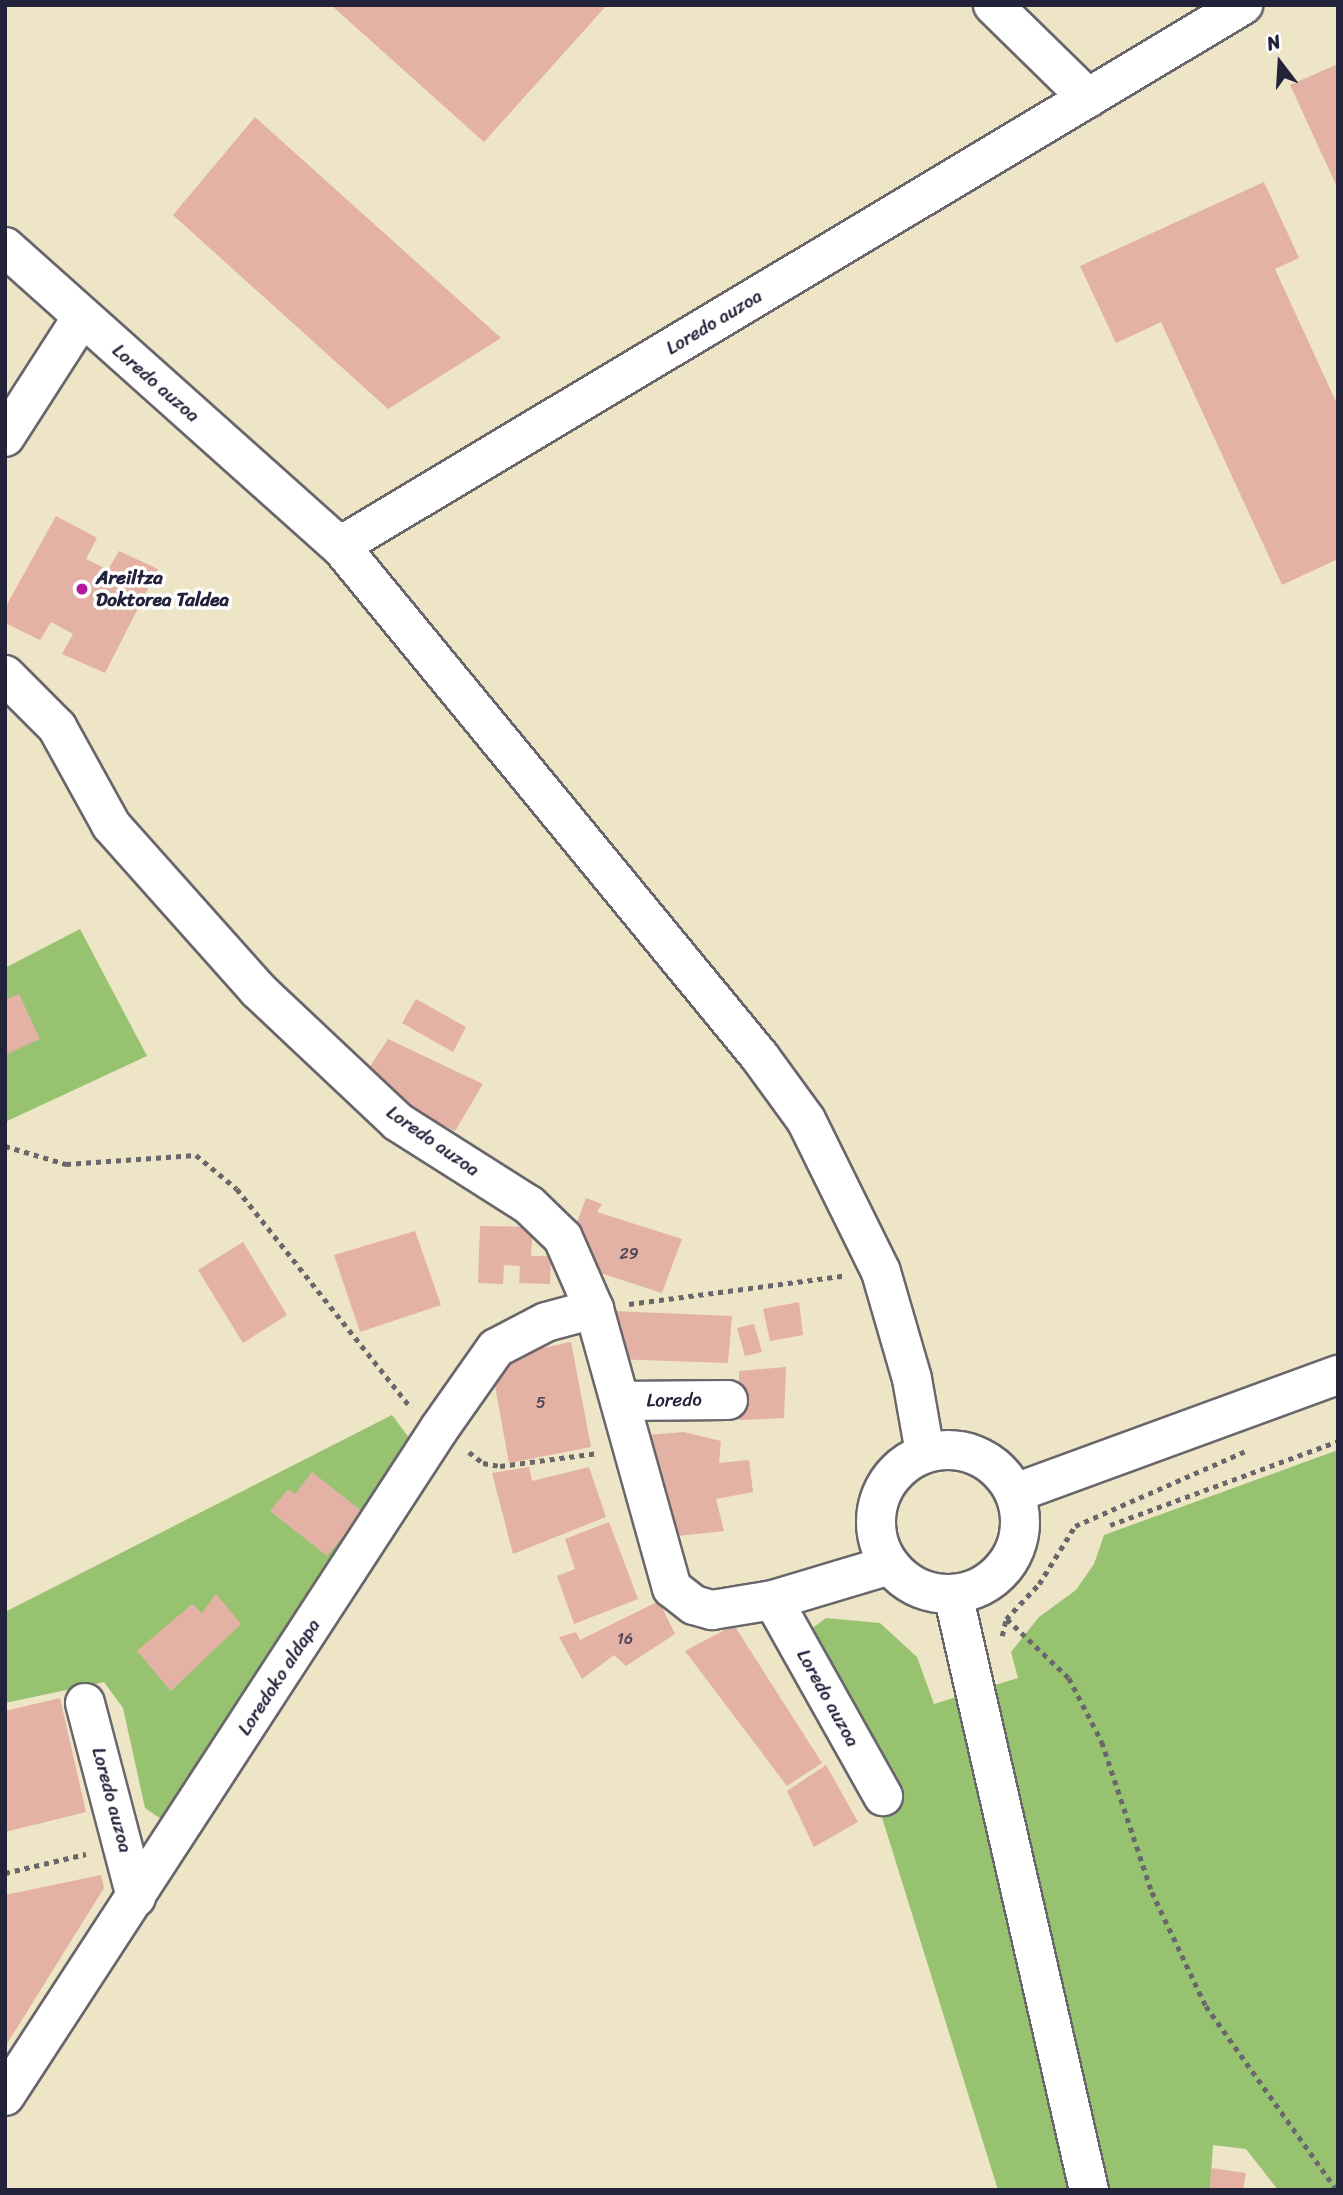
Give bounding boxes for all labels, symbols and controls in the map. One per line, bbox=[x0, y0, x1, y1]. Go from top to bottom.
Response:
text: N bbox=[1263, 25, 1285, 60]
north arrow bbox=[1245, 28, 1315, 98]
street label: Loredo auzoa bbox=[662, 284, 766, 360]
street label: Loredo auzoa bbox=[108, 339, 204, 427]
place label: Areiltza Doktorea Taldea bbox=[96, 567, 230, 611]
marker: Areiltza Doktorea Taldea bbox=[74, 581, 90, 597]
street label: Loredo auzoa bbox=[382, 1101, 484, 1181]
house number: 29 bbox=[619, 1244, 639, 1264]
street label: Loredo bbox=[646, 1388, 702, 1412]
house number: 5 bbox=[536, 1393, 546, 1413]
street label: Loredoko aldapa bbox=[233, 1615, 325, 1739]
house number: 16 bbox=[617, 1629, 633, 1649]
street label: Loredo auzoa bbox=[792, 1645, 864, 1751]
street label: Loredo auzoa bbox=[87, 1745, 137, 1855]

